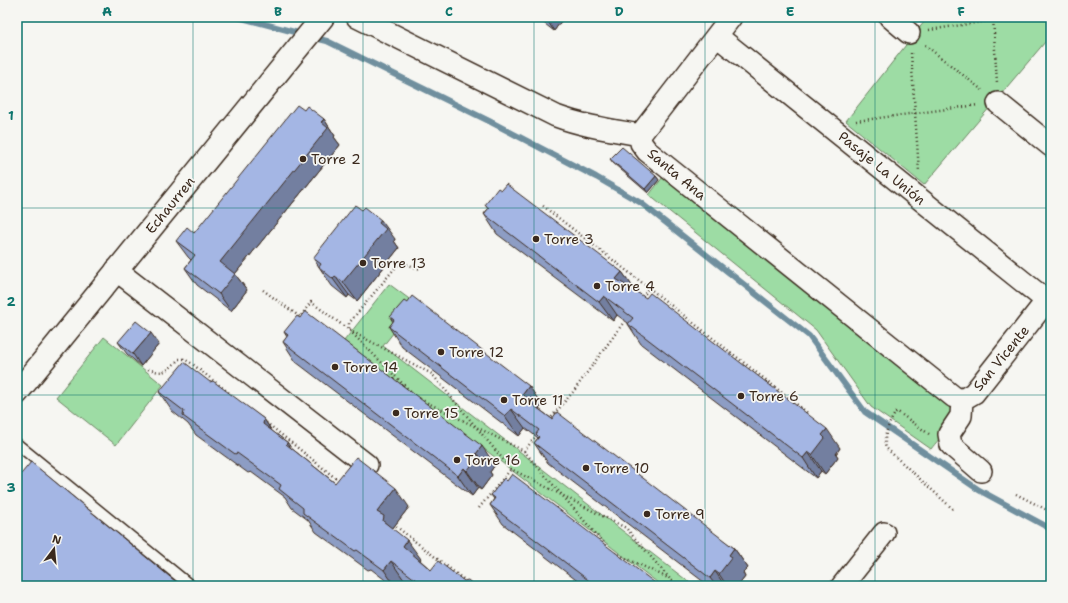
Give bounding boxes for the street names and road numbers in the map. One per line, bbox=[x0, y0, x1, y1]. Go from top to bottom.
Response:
street label: Pasaje La Unión bbox=[835, 127, 930, 209]
street label: Santa Ana bbox=[644, 144, 710, 204]
street label: Echaurren bbox=[141, 172, 199, 237]
street label: San Vicente bbox=[969, 321, 1033, 395]

